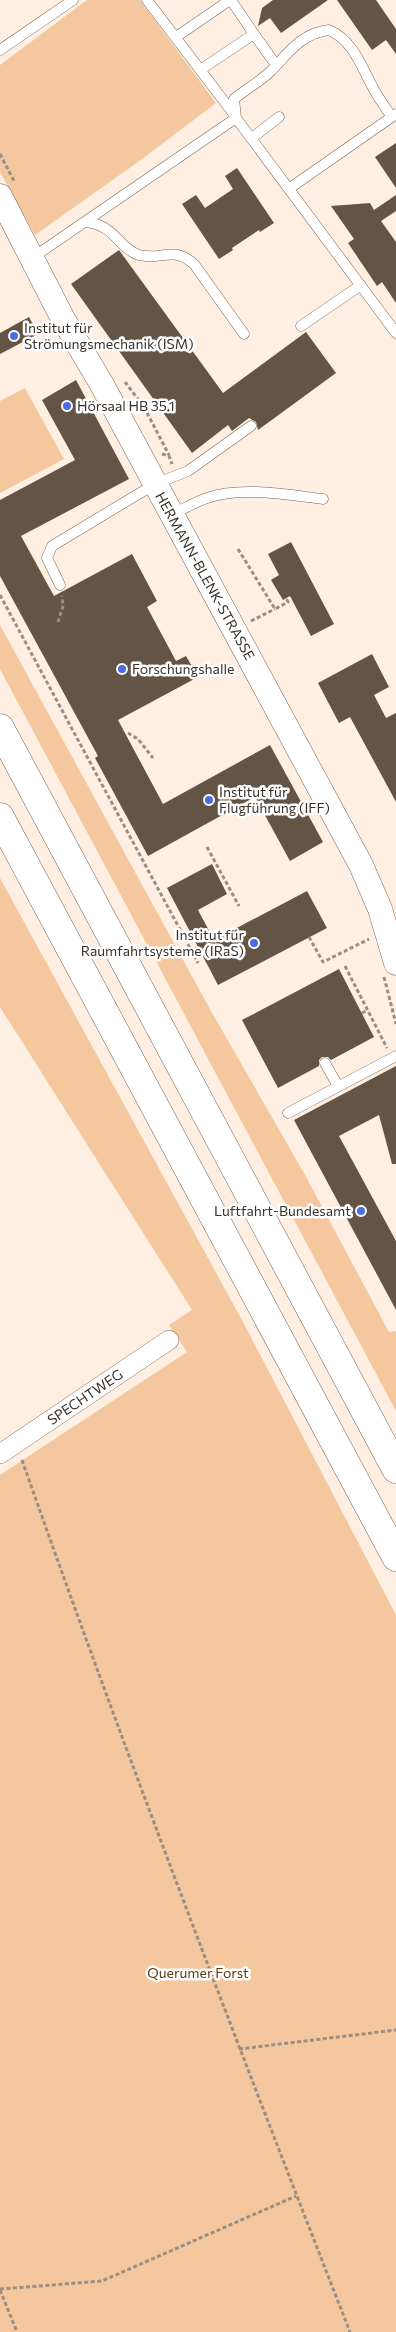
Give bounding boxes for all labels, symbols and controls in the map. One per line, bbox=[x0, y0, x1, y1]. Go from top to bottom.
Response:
place label: Institut für Strömungsmechanik (ISM) bbox=[24, 319, 194, 352]
marker: Institut für Strömungsmechanik (ISM) bbox=[8, 330, 20, 342]
place label: Hörsaal HB 35.1 bbox=[77, 397, 175, 414]
marker: Hörsaal HB 35.1 bbox=[61, 400, 73, 412]
street label: HERMANN-BLENK-STRASSE bbox=[152, 489, 259, 663]
place label: Forschungshalle bbox=[132, 660, 234, 677]
marker: Forschungshalle bbox=[116, 663, 128, 675]
place label: Institut für Flugführung (IFF) bbox=[219, 783, 330, 816]
marker: Institut für Flugführung (IFF) bbox=[203, 794, 215, 806]
place label: Institut für Raumfahrtsysteme (IRaS) bbox=[81, 926, 244, 959]
marker: Institut für Raumfahrtsysteme (IRaS) bbox=[248, 937, 260, 949]
place label: Luftfahrt-Bundesamt bbox=[214, 1202, 351, 1219]
marker: Luftfahrt-Bundesamt bbox=[355, 1205, 367, 1217]
street label: SPECHTWEG bbox=[44, 1365, 126, 1428]
park label: Querumer Forst bbox=[147, 1964, 249, 1981]

